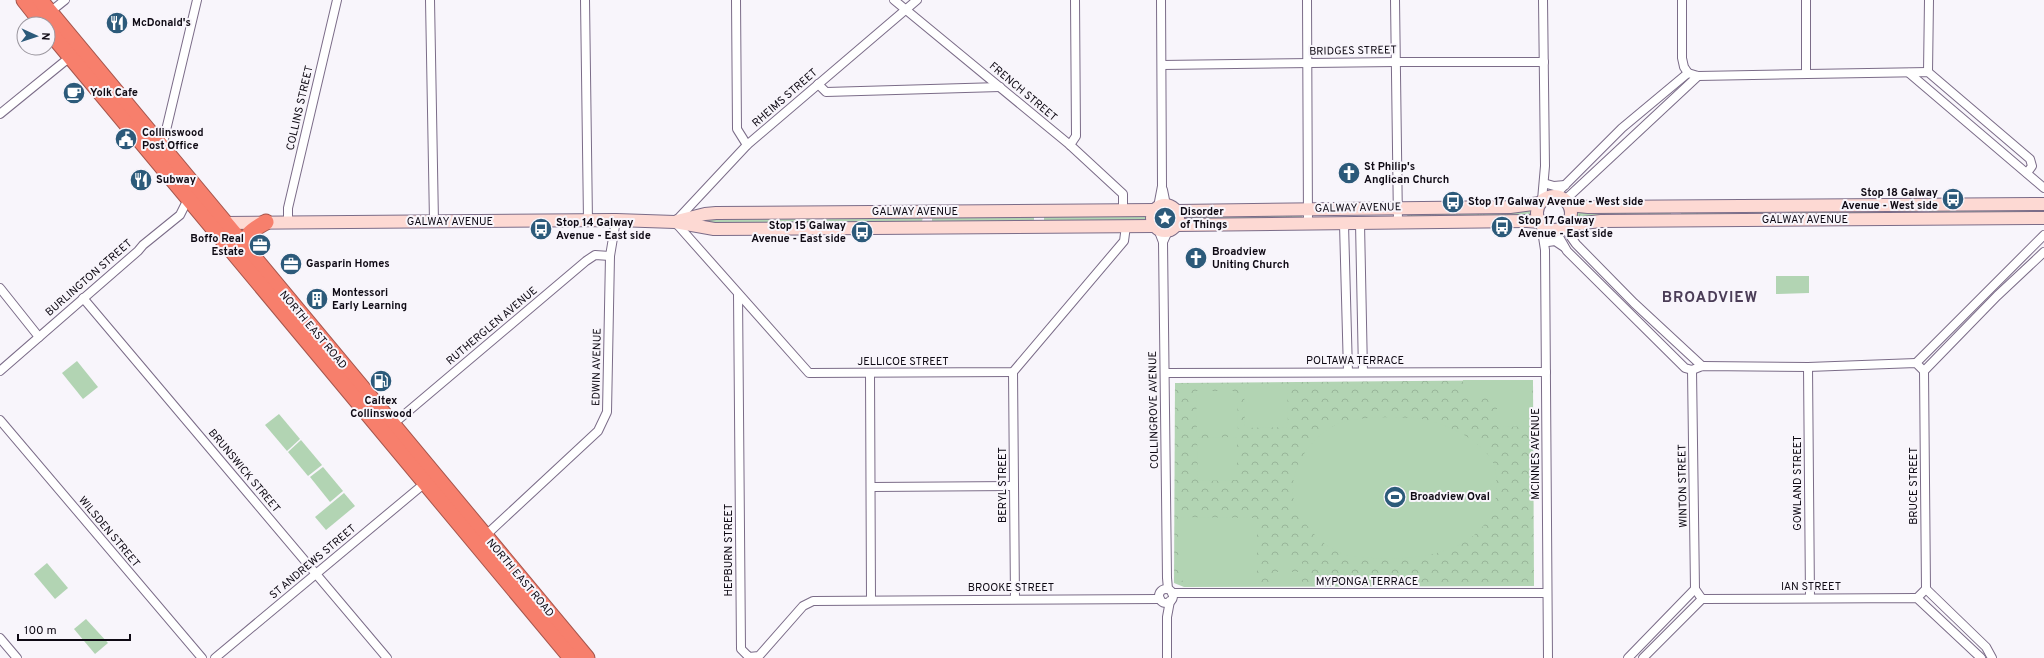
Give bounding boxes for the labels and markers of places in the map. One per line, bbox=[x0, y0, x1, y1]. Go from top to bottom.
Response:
restaurant icon: McDonald's bbox=[104, 10, 130, 36]
place label: McDonald's bbox=[132, 16, 191, 30]
cafe icon: Yolk Cafe bbox=[61, 80, 87, 106]
place label: Yolk Cafe bbox=[90, 86, 138, 100]
public building icon: Collinswood Post Office bbox=[113, 126, 139, 152]
place label: Collinswood Post Office bbox=[142, 126, 204, 153]
church icon: St Philip's Anglican Church bbox=[1336, 160, 1362, 186]
place label: St Philip's Anglican Church bbox=[1364, 160, 1449, 187]
restaurant icon: Subway bbox=[128, 167, 154, 193]
place label: Subway bbox=[156, 173, 196, 187]
place label: Stop 18 Galway Avenue - West side bbox=[1841, 186, 1938, 213]
bus stop icon: Stop 18 Galway Avenue - West side bbox=[1940, 186, 1966, 212]
bus stop icon: Stop 17 Galway Avenue - West side bbox=[1440, 189, 1466, 215]
place label: Stop 17 Galway Avenue - West side bbox=[1468, 195, 1643, 209]
place icon: Disorder of Things bbox=[1152, 205, 1178, 231]
place label: Disorder of Things bbox=[1180, 205, 1227, 232]
bus stop icon: Stop 17 Galway Avenue - East side bbox=[1489, 214, 1515, 240]
place label: Stop 17 Galway Avenue - East side bbox=[1518, 214, 1613, 241]
bus stop icon: Stop 14 Galway Avenue - East side bbox=[528, 216, 554, 242]
place label: Stop 14 Galway Avenue - East side bbox=[556, 216, 651, 243]
place label: Stop 15 Galway Avenue - East side bbox=[751, 219, 846, 246]
bus stop icon: Stop 15 Galway Avenue - East side bbox=[849, 219, 875, 245]
place label: Boffo Real Estate bbox=[190, 232, 244, 259]
office icon: Boffo Real Estate bbox=[247, 232, 273, 258]
church icon: Broadview Uniting Church bbox=[1183, 245, 1209, 271]
place label: Broadview Uniting Church bbox=[1212, 245, 1289, 272]
office icon: Gasparin Homes bbox=[278, 251, 304, 277]
place label: Gasparin Homes bbox=[306, 257, 390, 271]
building icon: Montessori Early Learning bbox=[304, 286, 330, 312]
place label: Montessori Early Learning bbox=[332, 286, 407, 313]
fuel station icon: Caltex Collinswood bbox=[368, 368, 394, 394]
place label: Caltex Collinswood bbox=[350, 394, 412, 421]
sports icon: Broadview Oval bbox=[1382, 484, 1408, 510]
place label: Broadview Oval bbox=[1410, 490, 1490, 504]

